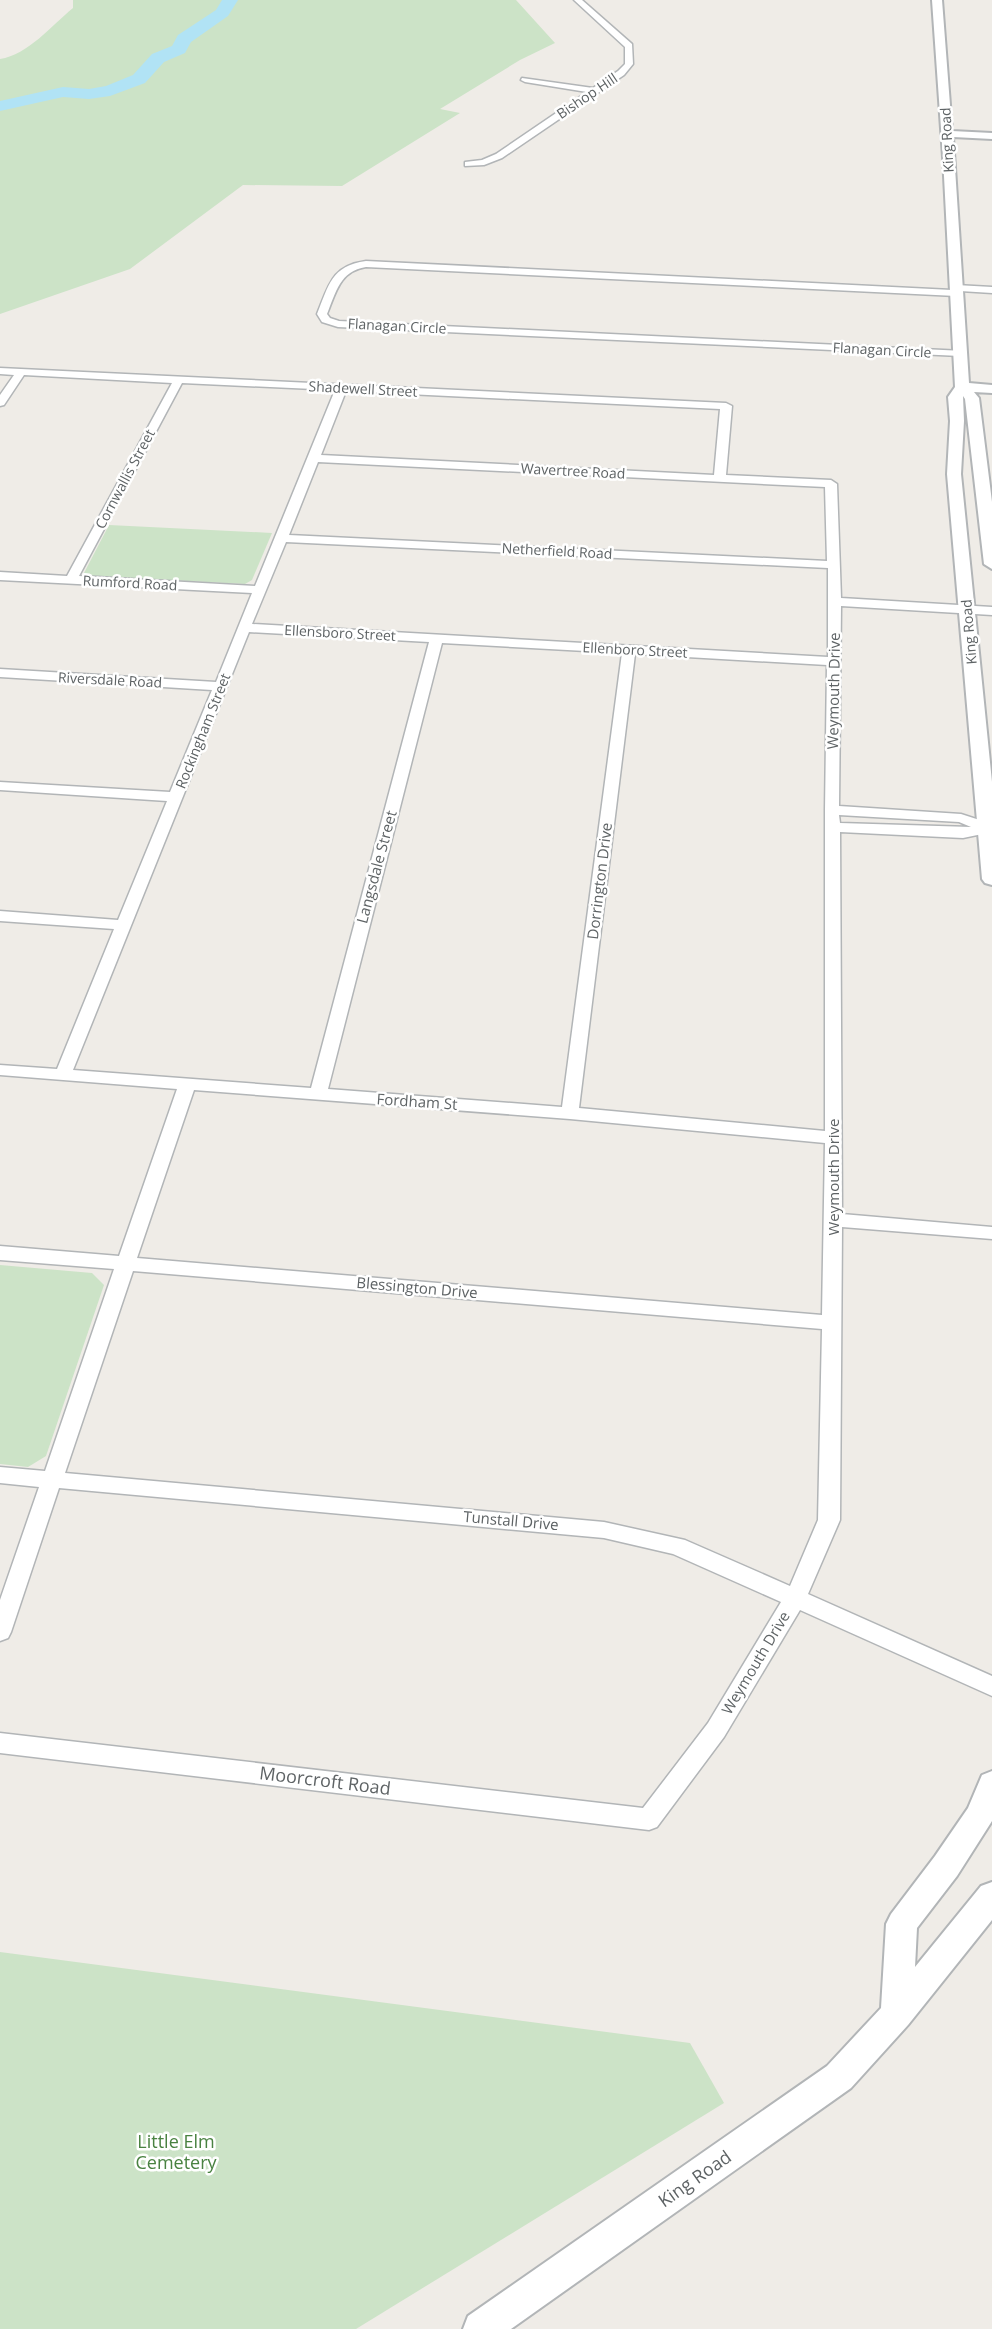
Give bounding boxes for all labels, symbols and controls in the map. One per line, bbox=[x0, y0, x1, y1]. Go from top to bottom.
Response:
street label: Bishop Hill bbox=[553, 68, 621, 123]
street label: King Road bbox=[935, 107, 958, 173]
street label: Flanagan Circle bbox=[347, 313, 447, 338]
street label: Flanagan Circle bbox=[832, 337, 932, 362]
street label: Shadewell Street bbox=[308, 376, 418, 401]
street label: Cornwallis Street bbox=[90, 426, 159, 532]
street label: Wavertree Road bbox=[520, 458, 626, 483]
street label: Netherfield Road bbox=[501, 538, 613, 563]
street label: Rumford Road bbox=[82, 571, 178, 594]
street label: King Road bbox=[956, 599, 981, 665]
street label: Ellensboro Street bbox=[284, 620, 396, 645]
street label: Weymouth Drive bbox=[822, 632, 844, 750]
street label: Ellenboro Street bbox=[582, 637, 688, 662]
street label: Riversdale Road bbox=[57, 667, 163, 692]
street label: Rockingham Street bbox=[171, 670, 234, 791]
street label: Langsdale Street bbox=[351, 808, 401, 925]
street label: Dorrington Drive bbox=[582, 821, 616, 940]
street label: Fordham St bbox=[376, 1088, 458, 1114]
street label: Weymouth Drive bbox=[823, 1118, 843, 1236]
street label: Blessington Drive bbox=[356, 1272, 478, 1302]
street label: Tunstall Drive bbox=[463, 1506, 560, 1534]
street label: Weymouth Drive bbox=[716, 1607, 794, 1718]
street label: Moorcroft Road bbox=[258, 1760, 392, 1800]
park label: Little Elm Cemetery bbox=[135, 2129, 218, 2174]
street label: King Road bbox=[653, 2144, 736, 2212]

